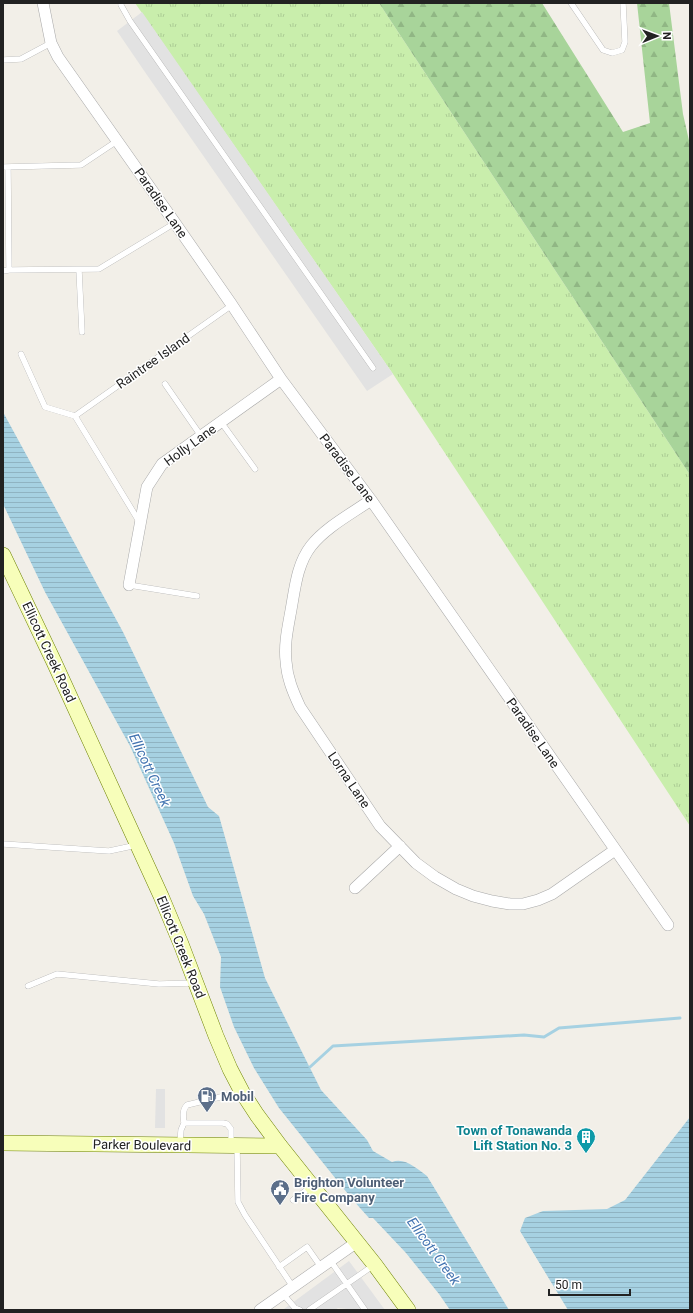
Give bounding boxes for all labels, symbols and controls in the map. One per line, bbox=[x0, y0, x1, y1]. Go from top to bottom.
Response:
north arrow bbox=[637, 16, 677, 56]
text: N bbox=[660, 32, 673, 40]
street label: Paradise Lane bbox=[131, 165, 191, 241]
street label: Raintree Island bbox=[113, 330, 193, 392]
street label: Holly Lane bbox=[161, 421, 219, 469]
street label: Paradise Lane bbox=[316, 431, 378, 505]
street label: Ellicott Creek Road bbox=[19, 599, 79, 705]
street label: Paradise Lane bbox=[503, 695, 563, 771]
water label: Ellicott Creek bbox=[126, 731, 174, 810]
street label: Lorna Lane bbox=[325, 749, 373, 811]
street label: Ellicott Creek Road bbox=[154, 894, 208, 1000]
fuel station icon: Mobil bbox=[196, 1085, 218, 1113]
place label: Mobil bbox=[221, 1089, 254, 1104]
place label: Town of Tonawanda Lift Station No. 3 bbox=[456, 1123, 572, 1153]
building icon: Town of Tonawanda Lift Station No. 3 bbox=[575, 1126, 597, 1154]
street label: Parker Boulevard bbox=[93, 1137, 191, 1153]
place label: Brighton Volunteer Fire Company bbox=[294, 1175, 404, 1205]
public building icon: Brighton Volunteer Fire Company bbox=[269, 1178, 291, 1206]
water label: Ellicott Creek bbox=[404, 1214, 464, 1289]
scale bar bbox=[549, 1271, 630, 1297]
text: 50 m bbox=[555, 1278, 582, 1292]

